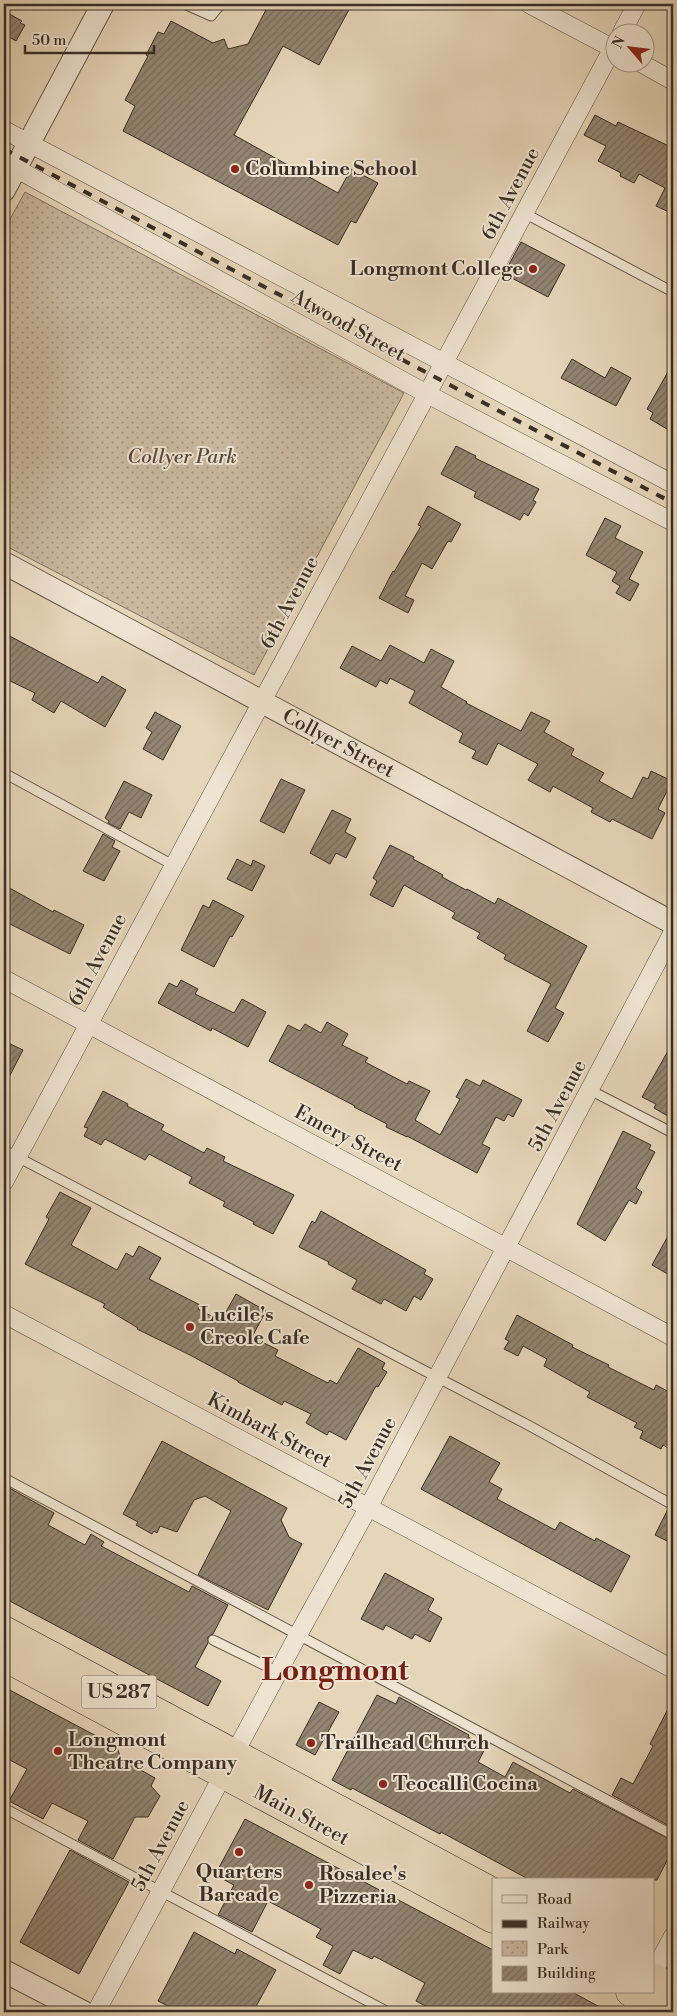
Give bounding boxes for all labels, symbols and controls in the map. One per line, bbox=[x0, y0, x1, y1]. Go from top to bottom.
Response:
scale bar bbox=[25, 22, 154, 54]
north arrow bbox=[604, 22, 654, 72]
text: 50 m bbox=[32, 31, 66, 50]
text: N bbox=[609, 33, 630, 51]
street label: 6th Avenue bbox=[476, 143, 546, 245]
place label: Columbine School bbox=[245, 157, 418, 182]
marker: Columbine School bbox=[229, 163, 241, 175]
place label: Longmont College bbox=[350, 257, 523, 282]
marker: Longmont College bbox=[527, 263, 539, 275]
street label: Atwood Street bbox=[286, 284, 409, 368]
park label: Collyer Park bbox=[127, 445, 237, 470]
street label: 6th Avenue bbox=[255, 552, 325, 654]
street label: Collyer Street bbox=[278, 704, 398, 784]
street label: 6th Avenue bbox=[63, 909, 133, 1011]
street label: 5th Avenue bbox=[523, 1056, 593, 1156]
street label: Emery Street bbox=[290, 1100, 406, 1178]
place label: Lucile's Creole Cafe bbox=[200, 1303, 310, 1351]
marker: Lucile's Creole Cafe bbox=[184, 1321, 196, 1333]
street label: Kimbark Street bbox=[202, 1388, 336, 1474]
street label: 5th Avenue bbox=[333, 1413, 403, 1513]
district label: Longmont bbox=[261, 1652, 409, 1690]
road number: US 287 bbox=[82, 1675, 156, 1708]
place label: Longmont Theatre Company bbox=[68, 1728, 238, 1776]
place label: Trailhead Church bbox=[321, 1731, 490, 1756]
marker: Trailhead Church bbox=[305, 1737, 317, 1749]
marker: Longmont Theatre Company bbox=[52, 1745, 64, 1757]
place label: Teocalli Cocina bbox=[393, 1772, 538, 1797]
marker: Teocalli Cocina bbox=[377, 1778, 389, 1790]
street label: Main Street bbox=[249, 1780, 353, 1852]
street label: 5th Avenue bbox=[126, 1796, 196, 1896]
marker: Quarters Barcade bbox=[233, 1846, 245, 1858]
place label: Quarters Barcade bbox=[196, 1860, 282, 1908]
place label: Rosalee's Pizzeria bbox=[319, 1862, 406, 1910]
legend bbox=[492, 1878, 654, 1994]
marker: Rosalee's Pizzeria bbox=[303, 1879, 315, 1891]
text: Road bbox=[537, 1890, 572, 1909]
text: Railway bbox=[537, 1914, 591, 1933]
text: Park bbox=[537, 1940, 569, 1959]
text: Building bbox=[536, 1964, 596, 1983]

